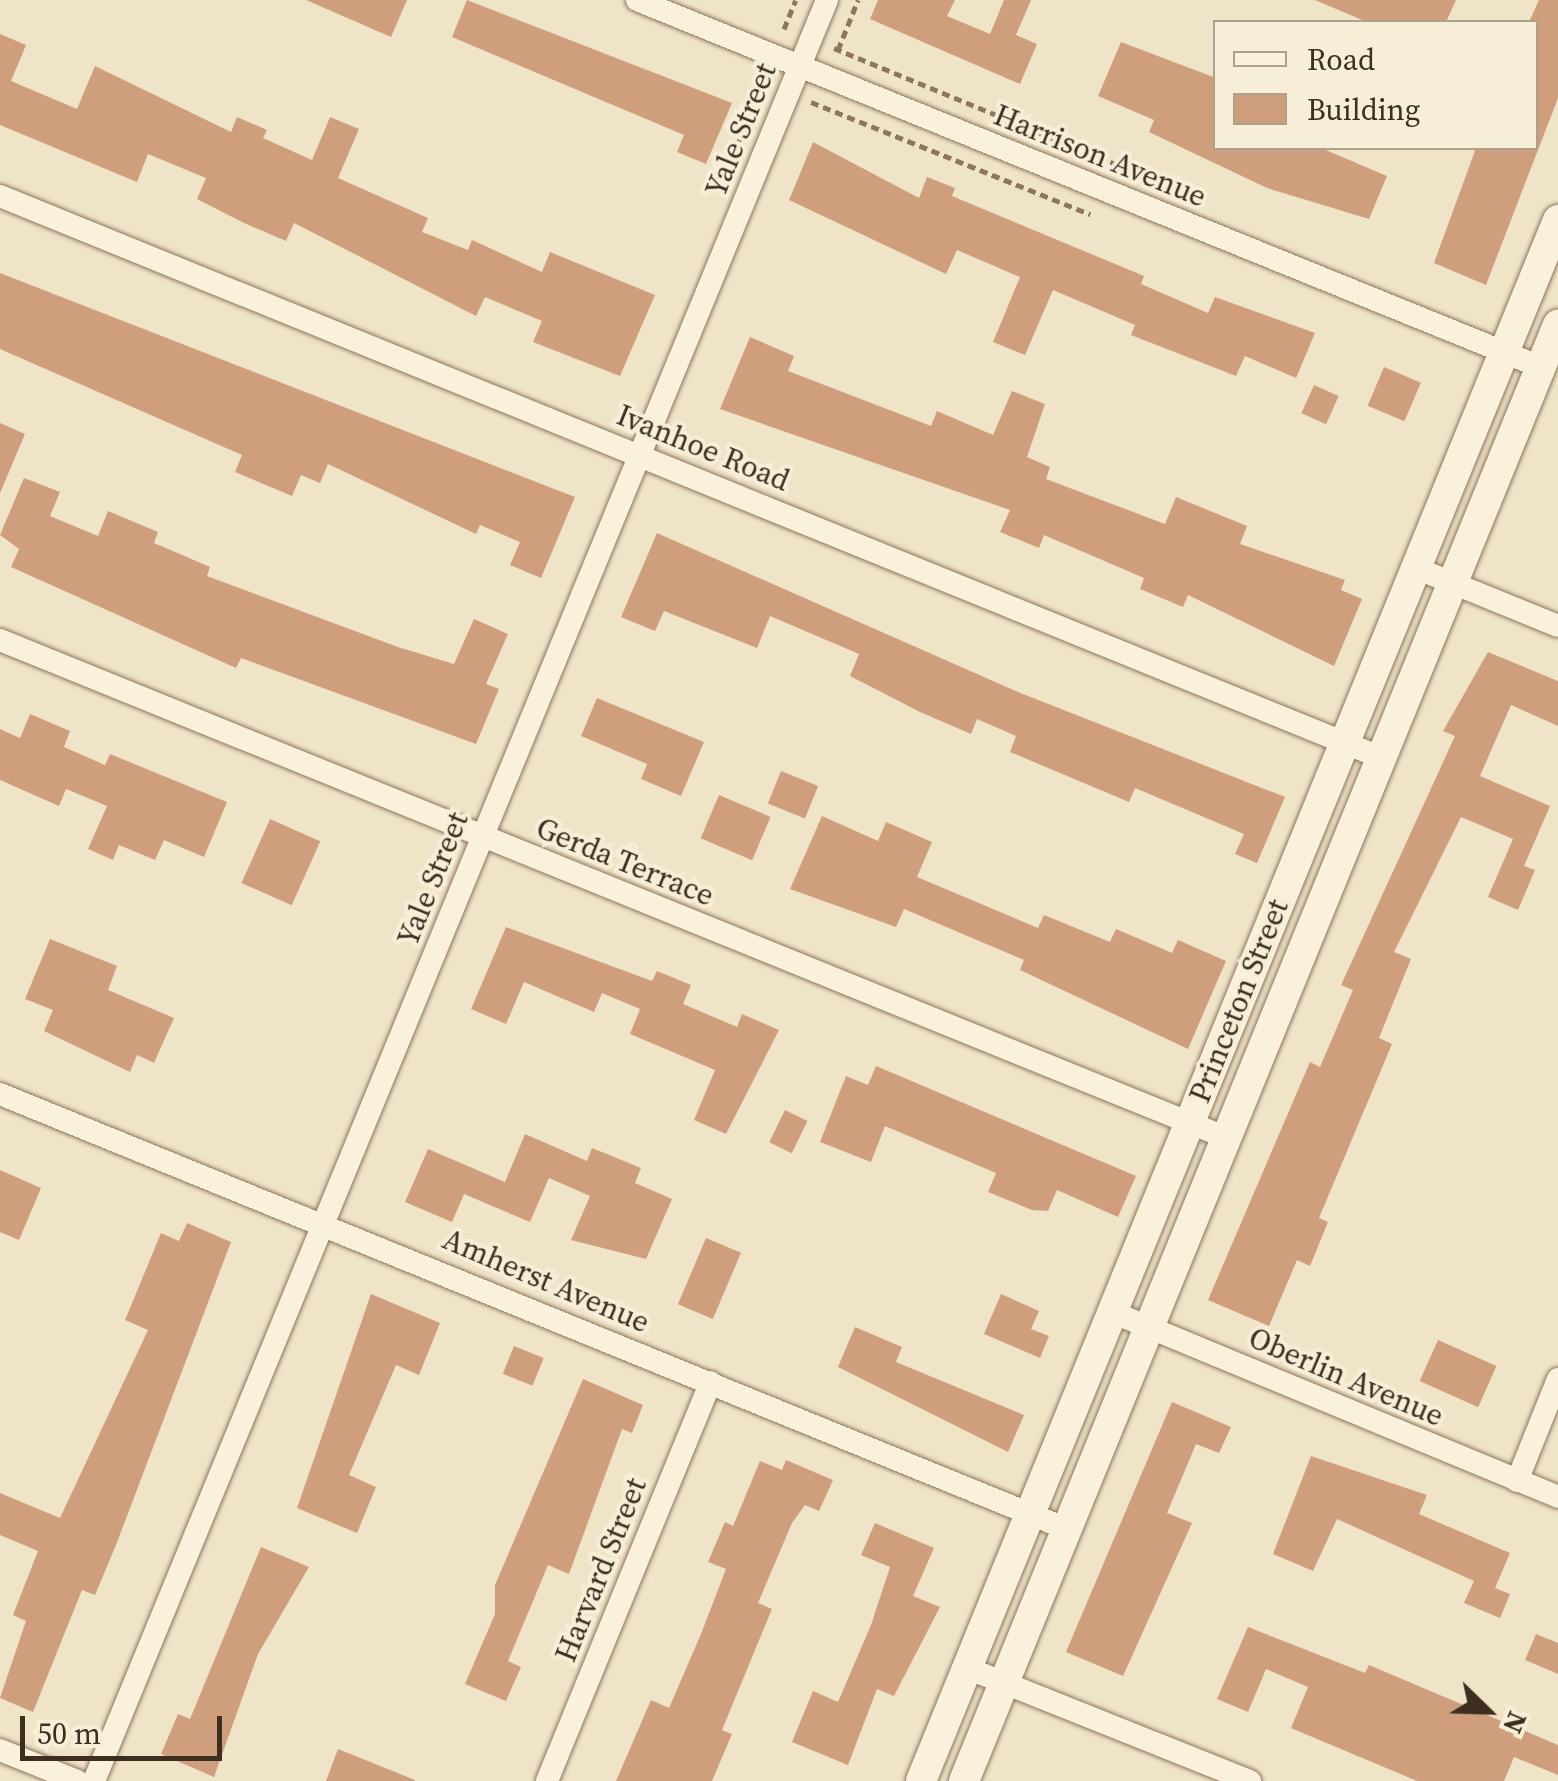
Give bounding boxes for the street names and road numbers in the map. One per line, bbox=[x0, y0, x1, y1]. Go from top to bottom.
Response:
street label: Yale Street bbox=[698, 58, 784, 202]
street label: Harrison Avenue bbox=[989, 97, 1211, 215]
street label: Ivanhoe Road bbox=[612, 397, 794, 499]
street label: Yale Street bbox=[390, 807, 476, 951]
street label: Gerda Terrace bbox=[531, 810, 719, 914]
street label: Princeton Street bbox=[1182, 894, 1296, 1108]
street label: Amherst Avenue bbox=[437, 1221, 655, 1341]
street label: Oberlin Avenue bbox=[1243, 1320, 1449, 1434]
street label: Harvard Street bbox=[548, 1473, 654, 1667]

